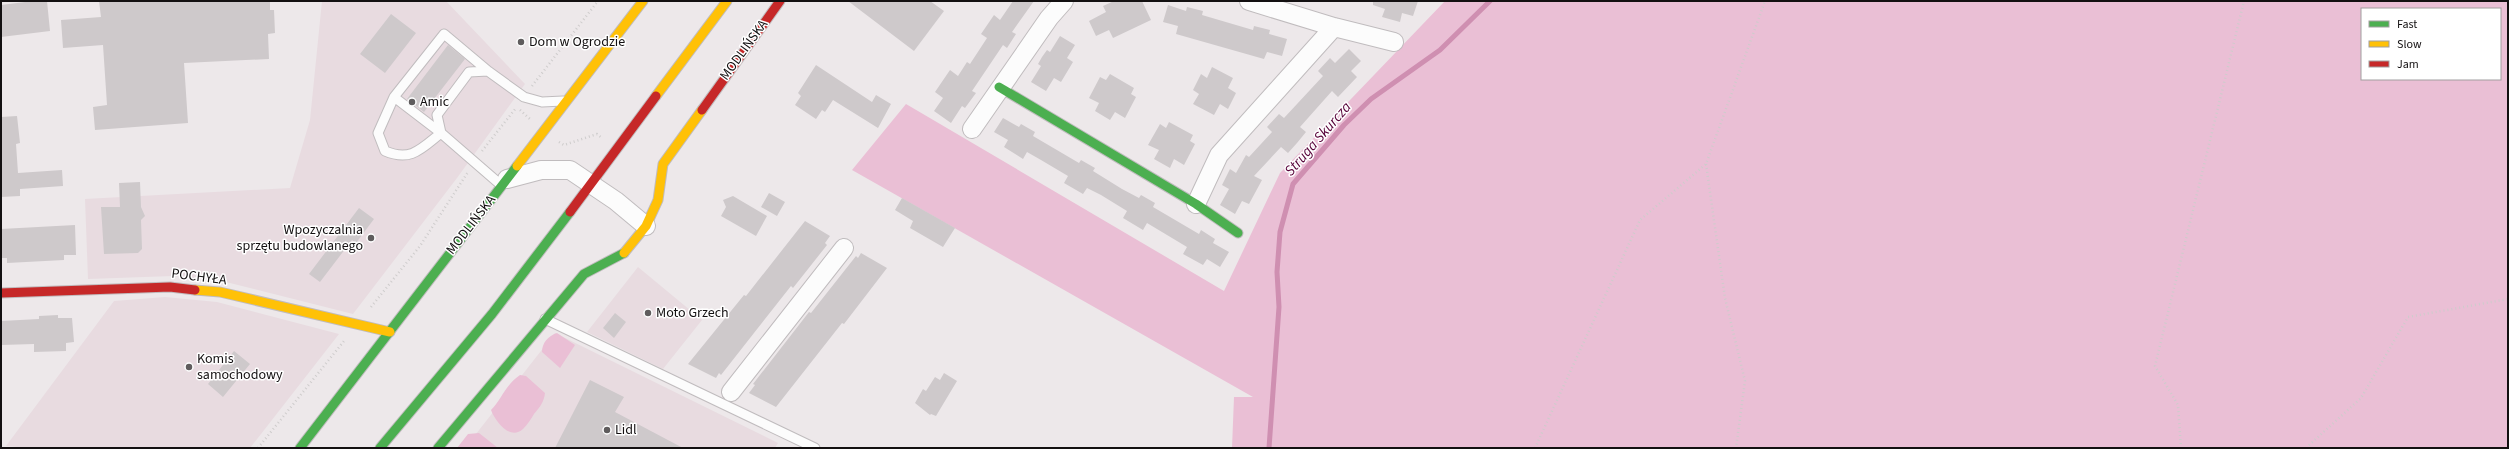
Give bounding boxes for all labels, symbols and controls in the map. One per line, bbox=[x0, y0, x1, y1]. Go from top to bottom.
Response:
legend bbox=[2361, 8, 2501, 80]
street label: MODLIŃSKA bbox=[715, 15, 773, 84]
text: Fast bbox=[2397, 16, 2417, 33]
place label: Dom w Ogrodzie bbox=[529, 32, 625, 52]
text: Slow bbox=[2397, 36, 2422, 53]
marker: Dom w Ogrodzie bbox=[516, 37, 526, 47]
text: Jam bbox=[2397, 56, 2419, 73]
place label: Amic bbox=[420, 92, 450, 112]
marker: Amic bbox=[407, 97, 417, 107]
water label: Struga Skurcza bbox=[1280, 97, 1356, 181]
street label: MODLIŃSKA bbox=[441, 191, 501, 259]
place label: Wpozyczalnia sprzętu budowlanego bbox=[237, 220, 363, 256]
marker: Wpozyczalnia sprzętu budowlanego bbox=[366, 233, 376, 243]
street label: POCHYŁA bbox=[170, 264, 228, 290]
place label: Moto Grzech bbox=[656, 303, 729, 323]
marker: Moto Grzech bbox=[643, 308, 653, 318]
place label: Komis samochodowy bbox=[197, 349, 283, 385]
marker: Komis samochodowy bbox=[184, 362, 194, 372]
place label: Lidl bbox=[615, 420, 637, 440]
marker: Lidl bbox=[602, 425, 612, 435]

